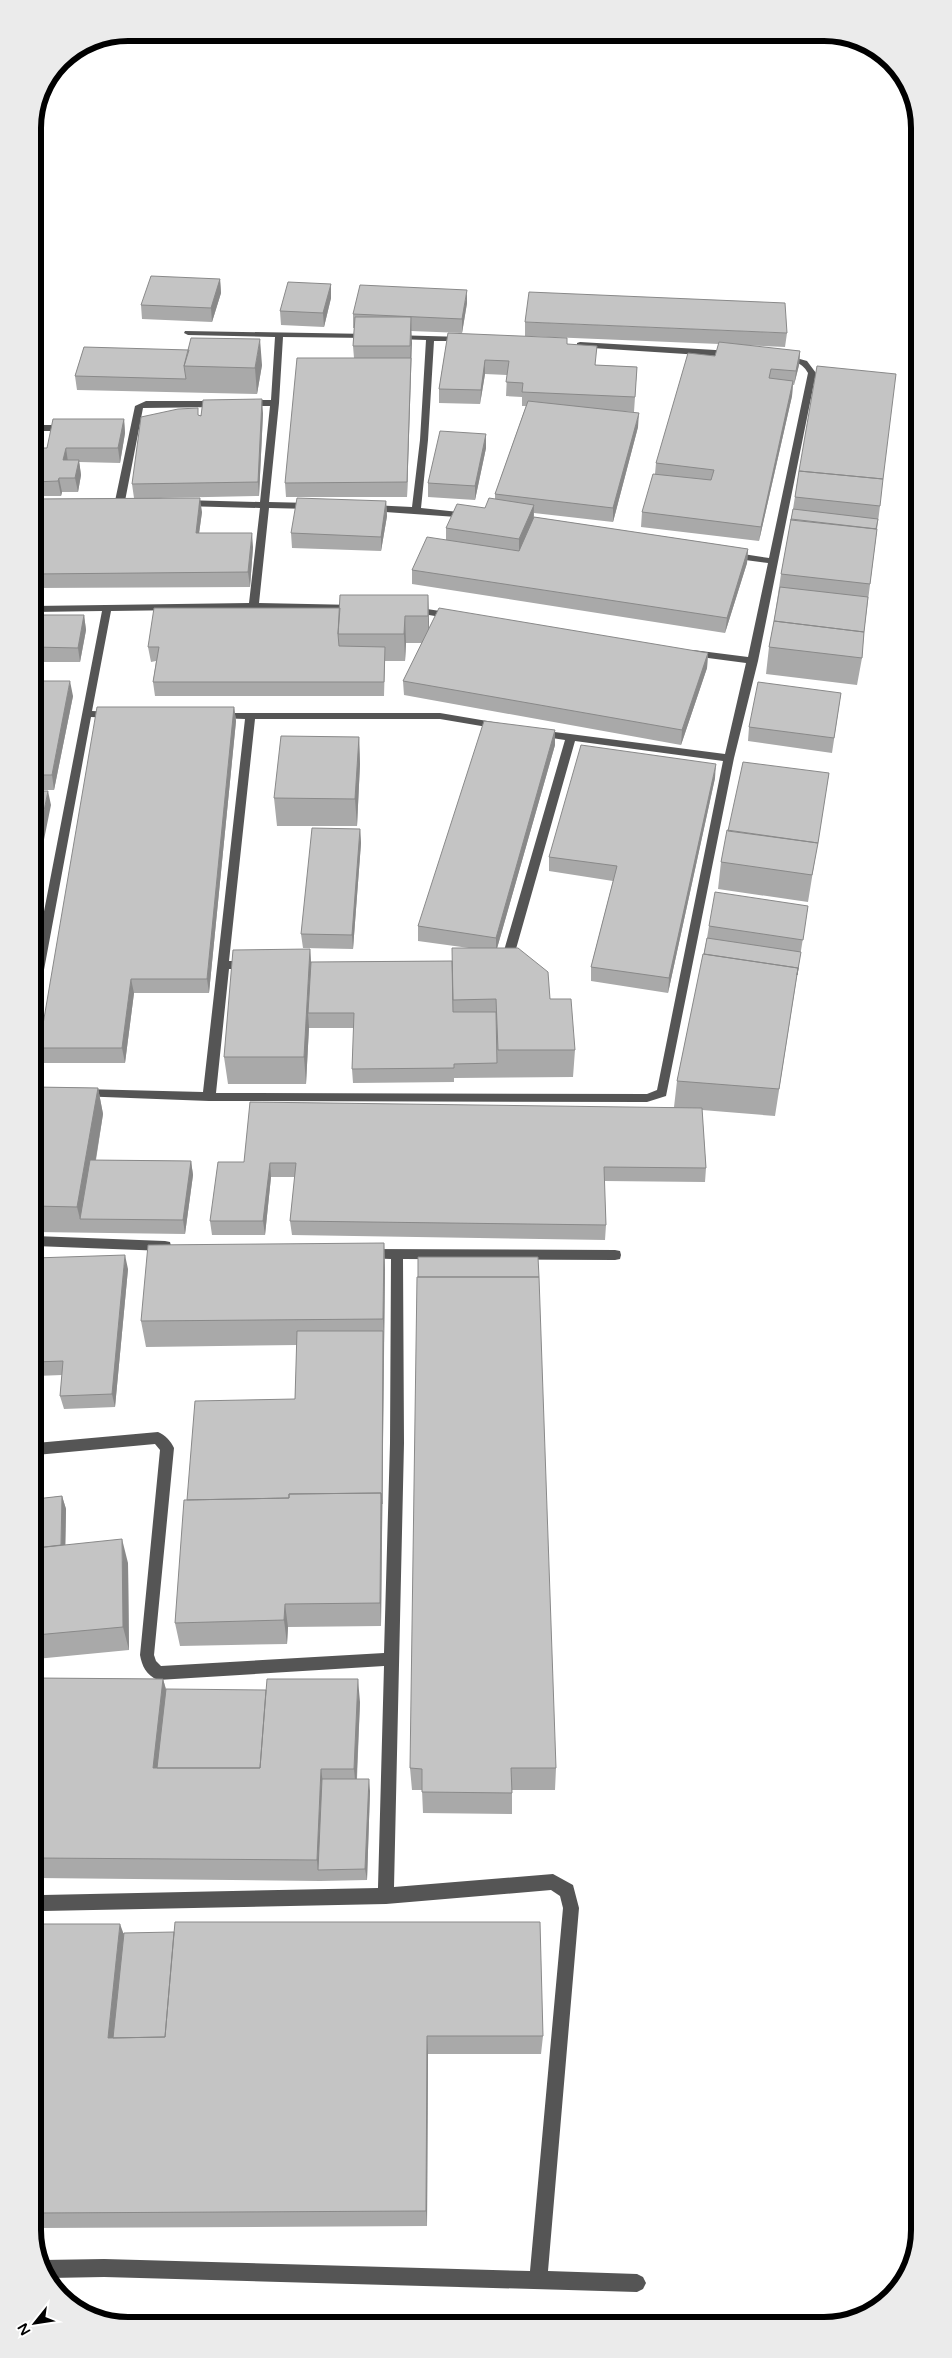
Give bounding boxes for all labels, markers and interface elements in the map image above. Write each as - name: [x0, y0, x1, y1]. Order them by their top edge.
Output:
- north arrow: [10, 2298, 60, 2348]
- text: N: [14, 2320, 34, 2338]

